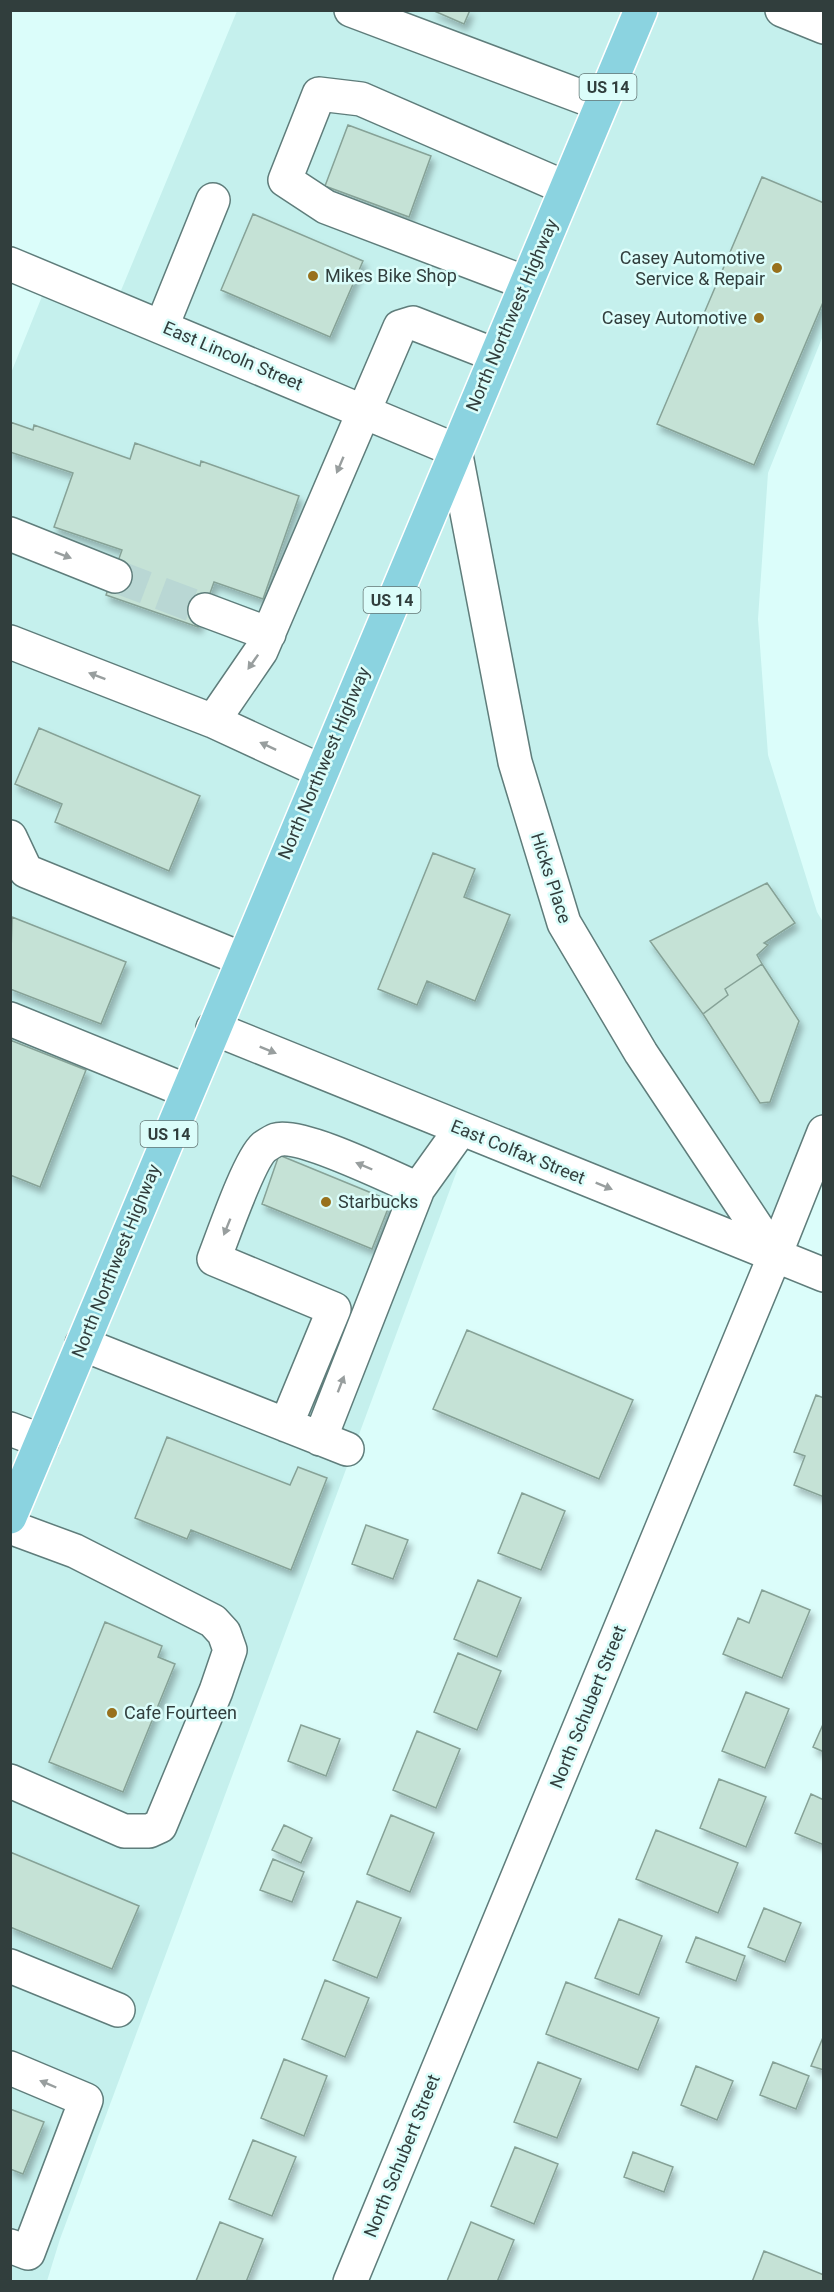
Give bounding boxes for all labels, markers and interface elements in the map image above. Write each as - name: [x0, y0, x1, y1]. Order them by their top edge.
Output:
- road number: US 14: [580, 74, 636, 100]
- street label: North Northwest Highway: [461, 215, 562, 414]
- place label: Casey Automotive Service & Repair: [620, 247, 765, 289]
- marker: Casey Automotive Service & Repair: [770, 261, 784, 275]
- place label: Mikes Bike Shop: [325, 265, 457, 286]
- marker: Mikes Bike Shop: [306, 269, 320, 283]
- place label: Casey Automotive: [602, 307, 747, 328]
- marker: Casey Automotive: [752, 311, 766, 325]
- street label: East Lincoln Street: [160, 317, 306, 394]
- one-way arrow: [335, 456, 345, 474]
- one-way arrow: [54, 551, 72, 560]
- road number: US 14: [364, 587, 420, 613]
- one-way arrow: [247, 654, 259, 670]
- street label: North Northwest Highway: [273, 663, 374, 862]
- one-way arrow: [88, 670, 106, 680]
- one-way arrow: [259, 742, 276, 751]
- street label: Hicks Place: [527, 830, 576, 926]
- one-way arrow: [259, 1045, 277, 1055]
- street label: East Colfax Street: [448, 1115, 588, 1188]
- road number: US 14: [140, 1121, 198, 1147]
- street label: North Northwest Highway: [67, 1160, 164, 1361]
- one-way arrow: [354, 1161, 372, 1171]
- one-way arrow: [595, 1182, 613, 1191]
- place label: Starbucks: [338, 1191, 418, 1212]
- marker: Starbucks: [319, 1195, 333, 1209]
- one-way arrow: [222, 1218, 232, 1236]
- one-way arrow: [337, 1375, 347, 1393]
- street label: North Schubert Street: [545, 1622, 630, 1791]
- place label: Cafe Fourteen: [124, 1702, 237, 1723]
- marker: Cafe Fourteen: [105, 1706, 119, 1720]
- street label: North Schubert Street: [359, 2071, 444, 2240]
- one-way arrow: [39, 2079, 57, 2089]

